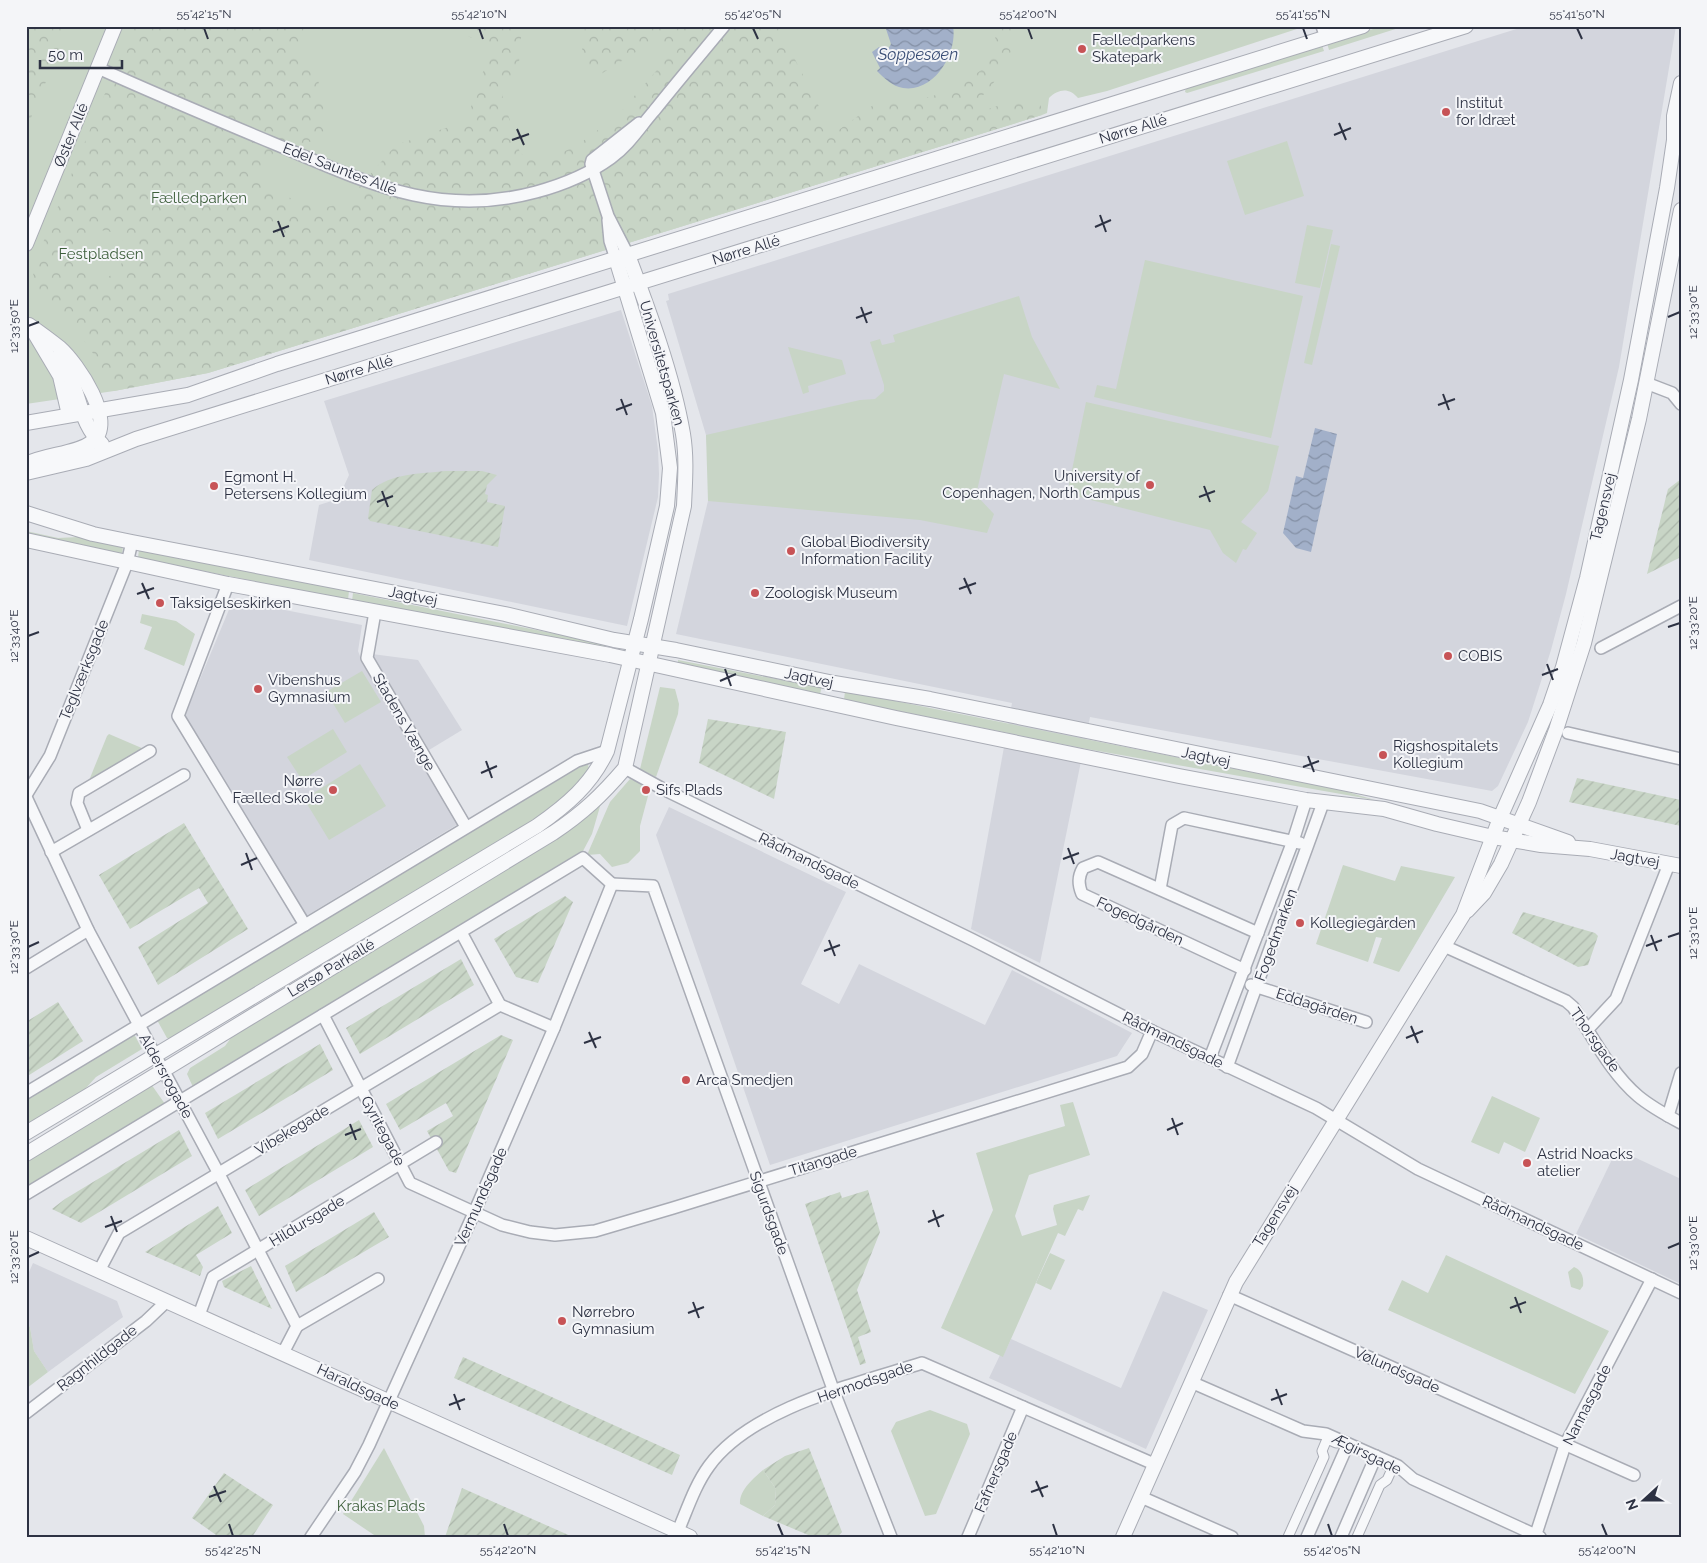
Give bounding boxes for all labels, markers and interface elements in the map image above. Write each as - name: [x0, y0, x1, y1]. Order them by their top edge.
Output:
- text: 55°42'15"N: [177, 7, 231, 21]
- text: 55°42'10"N: [451, 7, 507, 21]
- text: 55°42'05"N: [725, 7, 782, 21]
- text: 55°42'00"N: [999, 7, 1057, 21]
- text: 55°41'55"N: [1276, 7, 1330, 21]
- text: 55°41'50"N: [1549, 7, 1605, 21]
- place label: Fælledparkens Skatepark: [1092, 31, 1195, 66]
- scale bar: [40, 38, 122, 70]
- marker: Fælledparkens Skatepark: [1076, 43, 1088, 55]
- water label: Soppesøen: [877, 45, 958, 64]
- text: 50 m: [48, 46, 83, 64]
- place label: Institut for Idræt: [1456, 94, 1515, 129]
- street label: Øster Allé: [50, 100, 92, 170]
- marker: Institut for Idræt: [1440, 106, 1452, 118]
- street label: Nørre Allé: [1097, 110, 1169, 148]
- street label: Edel Sauntes Allé: [280, 139, 400, 199]
- park label: Fælledparken: [151, 189, 247, 207]
- street label: Nørre Allé: [710, 231, 782, 269]
- park label: Festpladsen: [58, 245, 144, 263]
- text: 12°33'30"E: [1686, 285, 1700, 339]
- street label: Universitetsparken: [636, 298, 688, 428]
- text: 12°33'50"E: [7, 299, 21, 353]
- street label: Nørre Allé: [323, 351, 395, 389]
- place label: University of Copenhagen, North Campus: [942, 467, 1141, 502]
- place label: Egmont H. Petersens Kollegium: [224, 468, 367, 503]
- street label: Tagensvej: [1586, 471, 1620, 543]
- marker: University of Copenhagen, North Campus: [1144, 479, 1156, 491]
- marker: Egmont H. Petersens Kollegium: [208, 480, 220, 492]
- place label: Global Biodiversity Information Facility: [801, 533, 932, 568]
- marker: Global Biodiversity Information Facility: [785, 545, 797, 557]
- street label: Jagtvej: [387, 582, 439, 610]
- place label: Zoologisk Museum: [765, 584, 897, 602]
- marker: Zoologisk Museum: [749, 587, 761, 599]
- place label: Taksigelseskirken: [170, 594, 291, 612]
- text: 12°33'20"E: [1686, 596, 1700, 650]
- marker: Taksigelseskirken: [154, 597, 166, 609]
- text: 12°33'40"E: [7, 609, 21, 663]
- street label: Teglværksgade: [56, 617, 112, 723]
- place label: COBIS: [1458, 647, 1502, 665]
- marker: COBIS: [1442, 650, 1454, 662]
- street label: Jagtvej: [783, 664, 835, 692]
- street label: Stadens Vænge: [369, 670, 439, 774]
- place label: Vibenshus Gymnasium: [268, 671, 351, 706]
- marker: Vibenshus Gymnasium: [252, 683, 264, 695]
- place label: Rigshospitalets Kollegium: [1393, 737, 1498, 772]
- street label: Jagtvej: [1180, 743, 1232, 771]
- marker: Rigshospitalets Kollegium: [1377, 749, 1389, 761]
- place label: Nørre Fælled Skole: [233, 772, 323, 807]
- place label: Sifs Plads: [656, 781, 723, 799]
- marker: Nørre Fælled Skole: [327, 784, 339, 796]
- marker: Sifs Plads: [640, 784, 652, 796]
- street label: Rådmandsgade: [756, 829, 863, 893]
- street label: Jagtvej: [1609, 845, 1661, 871]
- street label: Fogedmarken: [1251, 886, 1301, 984]
- street label: Fogedgården: [1094, 893, 1186, 949]
- text: 12°33'10"E: [1686, 907, 1700, 959]
- place label: Kollegiegården: [1310, 914, 1416, 932]
- marker: Kollegiegården: [1294, 917, 1306, 929]
- text: 12°33'30"E: [7, 920, 21, 974]
- street label: Lersø Parkallé: [284, 935, 378, 1001]
- street label: Eddagården: [1274, 984, 1360, 1028]
- street label: Thorsgade: [1566, 1004, 1624, 1076]
- street label: Rådmandsgade: [1120, 1008, 1227, 1072]
- street label: Aldersrogade: [135, 1030, 197, 1122]
- place label: Arca Smedjen: [696, 1071, 793, 1089]
- marker: Arca Smedjen: [680, 1074, 692, 1086]
- street label: Gyritegade: [357, 1093, 409, 1169]
- street label: Vibekegade: [252, 1101, 333, 1159]
- street label: Titangade: [787, 1142, 859, 1180]
- street label: Vermundsgade: [451, 1144, 511, 1249]
- place label: Astrid Noacks atelier: [1537, 1145, 1633, 1180]
- marker: Astrid Noacks atelier: [1521, 1157, 1533, 1169]
- street label: Sigurdsgade: [746, 1169, 793, 1257]
- street label: Tagensvej: [1249, 1182, 1301, 1250]
- street label: Hildursgade: [266, 1191, 348, 1251]
- street label: Rådmandsgade: [1479, 1192, 1587, 1254]
- text: 12°33'00"E: [1686, 1216, 1700, 1270]
- text: 12°33'20"E: [7, 1230, 21, 1284]
- place label: Nørrebro Gymnasium: [572, 1303, 655, 1338]
- marker: Nørrebro Gymnasium: [556, 1315, 568, 1327]
- street label: Ragnhildgade: [53, 1321, 141, 1395]
- street label: Vølundsgade: [1351, 1343, 1443, 1397]
- street label: Hermodsgade: [815, 1357, 915, 1407]
- street label: Haraldsgade: [314, 1360, 402, 1414]
- street label: Nannasgade: [1559, 1361, 1615, 1448]
- street label: Fafnersgade: [971, 1428, 1021, 1515]
- street label: Ægirsgade: [1329, 1429, 1405, 1479]
- north arrow: [1620, 1476, 1670, 1526]
- park label: Krakas Plads: [337, 1497, 425, 1515]
- text: N: [1622, 1497, 1641, 1513]
- text: 55°42'25"N: [205, 1543, 261, 1557]
- text: 55°42'20"N: [480, 1543, 536, 1557]
- text: 55°42'15"N: [756, 1543, 810, 1557]
- text: 55°42'10"N: [1029, 1543, 1085, 1557]
- text: 55°42'05"N: [1304, 1543, 1361, 1557]
- text: 55°42'00"N: [1578, 1543, 1636, 1557]

